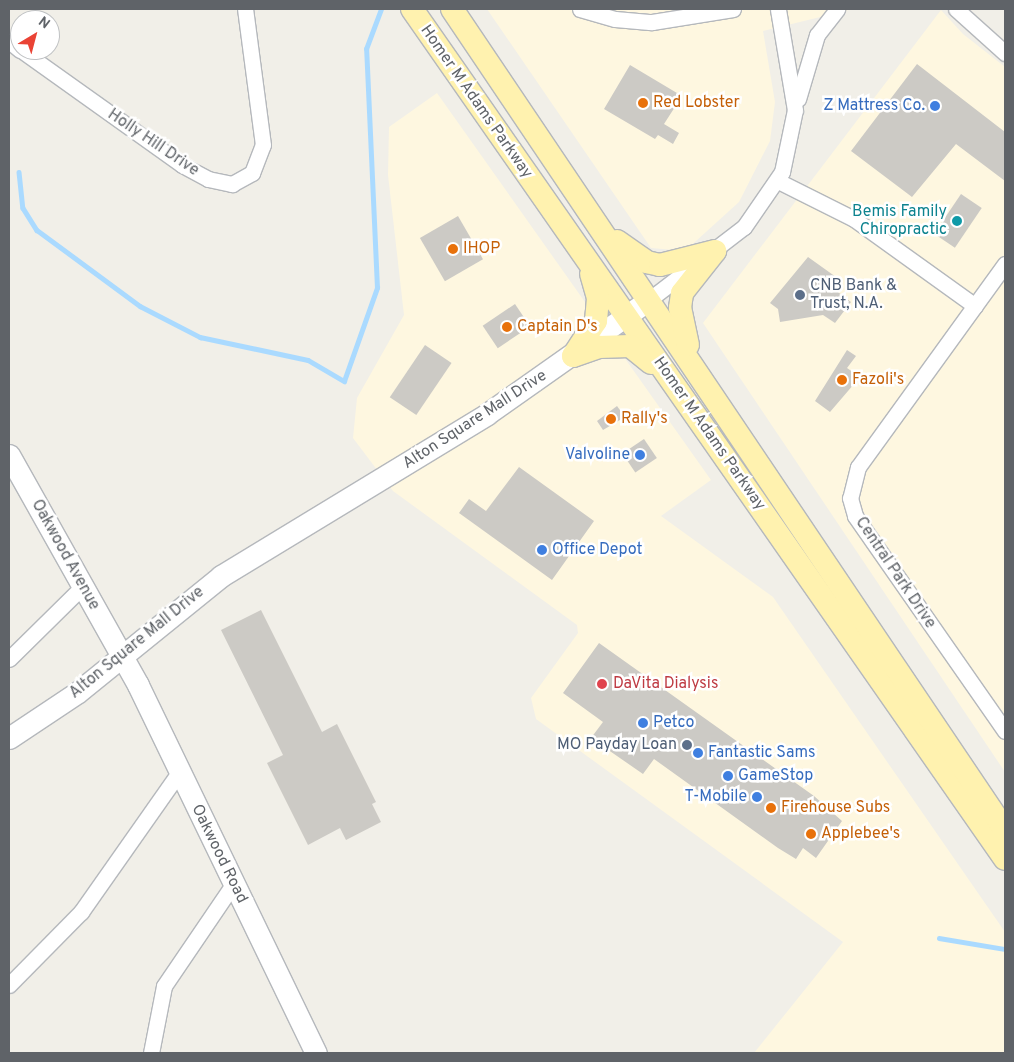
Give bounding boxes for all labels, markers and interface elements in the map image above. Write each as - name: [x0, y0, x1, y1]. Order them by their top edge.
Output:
- north arrow: [10, 10, 60, 60]
- text: N: [35, 14, 53, 33]
- street label: Homer M Adams Parkway: [416, 21, 536, 183]
- place label: Red Lobster: [653, 93, 740, 113]
- place label: Z Mattress Co.: [823, 96, 925, 116]
- marker: Red Lobster: [637, 97, 649, 109]
- marker: Z Mattress Co.: [929, 100, 941, 112]
- street label: Holly Hill Drive: [104, 105, 202, 181]
- place label: Bemis Family Chiropractic: [852, 202, 947, 240]
- marker: Bemis Family Chiropractic: [951, 215, 963, 227]
- place label: IHOP: [463, 239, 500, 259]
- marker: IHOP: [447, 243, 459, 255]
- place label: CNB Bank & Trust, N.A.: [810, 276, 897, 314]
- marker: CNB Bank & Trust, N.A.: [794, 289, 806, 301]
- place label: Captain D's: [517, 317, 598, 337]
- marker: Captain D's: [501, 321, 513, 333]
- street label: Homer M Adams Parkway: [649, 353, 769, 515]
- street label: Alton Square Mall Drive: [399, 366, 551, 474]
- place label: Fazoli's: [852, 370, 904, 390]
- marker: Fazoli's: [836, 374, 848, 386]
- place label: Rally's: [621, 409, 668, 429]
- marker: Rally's: [605, 413, 617, 425]
- place label: Valvoline: [565, 445, 630, 465]
- marker: Valvoline: [634, 449, 646, 461]
- street label: Oakwood Avenue: [27, 496, 103, 614]
- street label: Central Park Drive: [851, 514, 939, 632]
- place label: Office Depot: [552, 540, 643, 560]
- marker: Office Depot: [536, 544, 548, 556]
- street label: Alton Square Mall Drive: [66, 583, 208, 703]
- place label: DaVita Dialysis: [613, 674, 718, 694]
- marker: DaVita Dialysis: [595, 677, 609, 691]
- place label: Petco: [653, 713, 695, 733]
- marker: Petco: [637, 717, 649, 729]
- place label: MO Payday Loan: [557, 735, 677, 755]
- marker: MO Payday Loan: [681, 739, 693, 751]
- place label: Fantastic Sams: [708, 743, 816, 763]
- marker: Fantastic Sams: [692, 747, 704, 759]
- place label: GameStop: [738, 766, 813, 786]
- marker: GameStop: [722, 770, 734, 782]
- place label: T-Mobile: [685, 787, 747, 807]
- marker: T-Mobile: [751, 791, 763, 803]
- place label: Firehouse Subs: [781, 798, 890, 818]
- street label: Oakwood Road: [187, 801, 251, 907]
- marker: Firehouse Subs: [765, 802, 777, 814]
- place label: Applebee's: [821, 824, 900, 844]
- marker: Applebee's: [805, 828, 817, 840]

